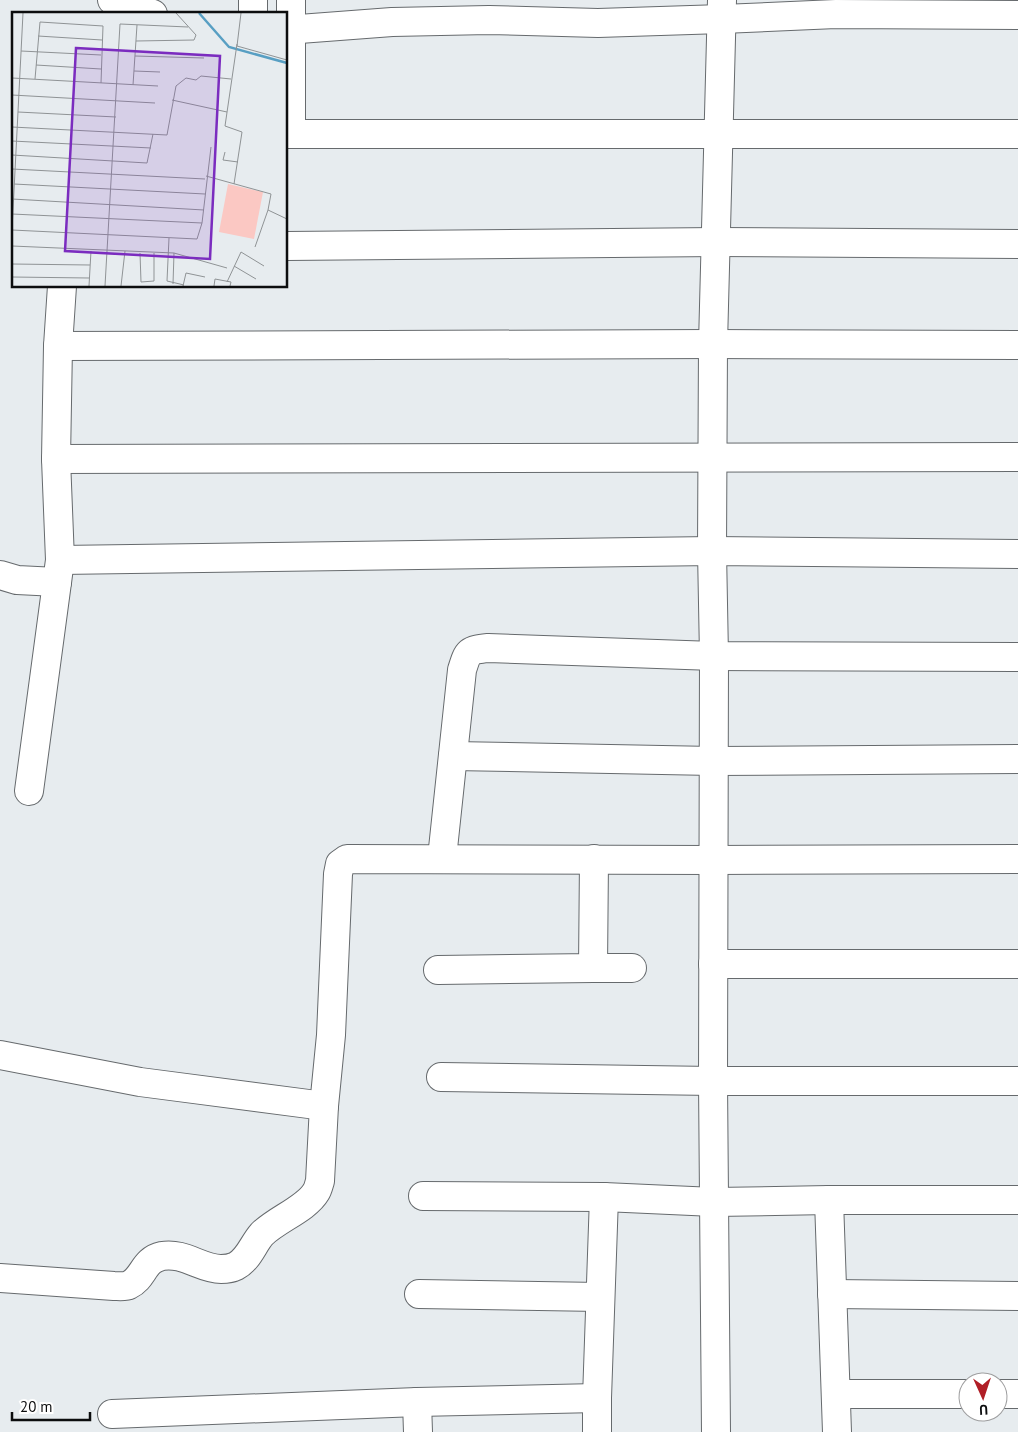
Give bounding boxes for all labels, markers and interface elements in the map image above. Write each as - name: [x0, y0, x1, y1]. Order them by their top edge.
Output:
- inset map: [12, 12, 288, 288]
- north arrow: [958, 1372, 1008, 1422]
- scale bar: [12, 1390, 90, 1422]
- text: 20 m: [20, 1397, 53, 1416]
- text: U: [979, 1401, 989, 1419]

